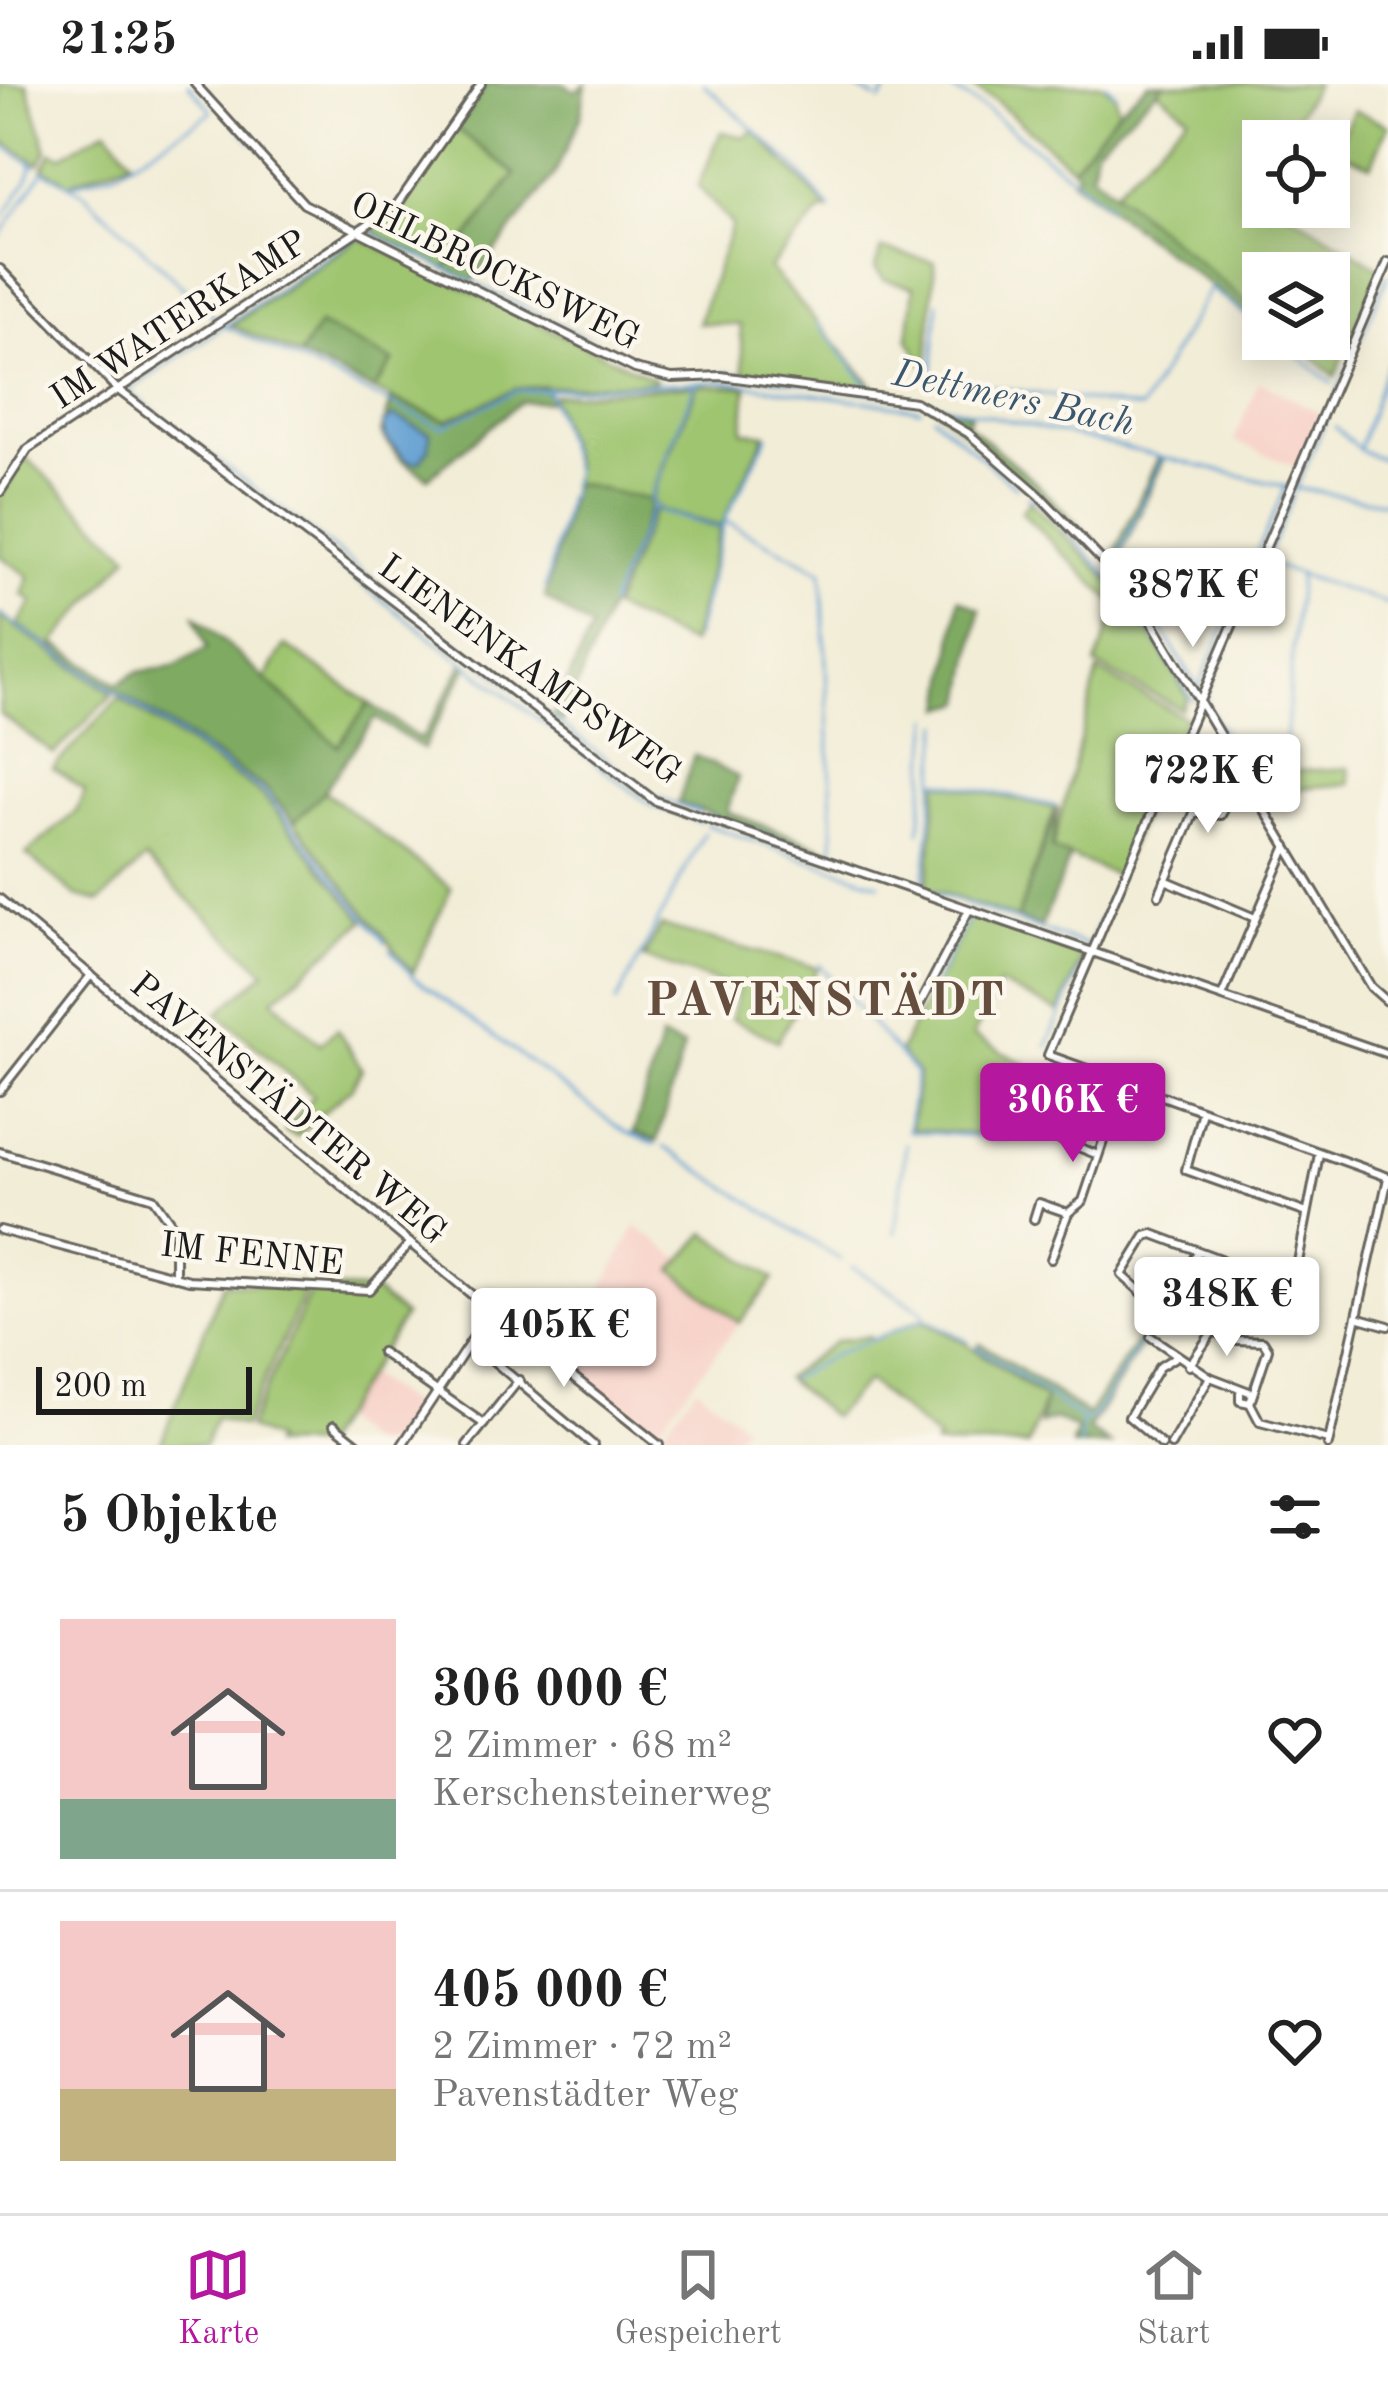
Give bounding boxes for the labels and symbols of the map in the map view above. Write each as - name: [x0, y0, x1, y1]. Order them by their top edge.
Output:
- street label: OHLBROCKSWEG: [344, 187, 644, 358]
- street label: IM WATERKAMP: [46, 225, 315, 418]
- water label: Dettmers Bach: [888, 355, 1138, 444]
- pin: 387K €: [1095, 548, 1291, 650]
- street label: LIENENKAMPSWEG: [371, 550, 687, 793]
- pin: 722K €: [1110, 734, 1306, 836]
- street label: PAVENSTÄDTER WEG: [123, 963, 456, 1252]
- district label: PAVENSTÄDT: [645, 972, 1007, 1026]
- pin: 306K €: [975, 1063, 1171, 1165]
- street label: IM FENNE: [158, 1228, 345, 1283]
- pin: 348K €: [1129, 1257, 1325, 1359]
- pin: 405K €: [466, 1288, 662, 1390]
- scale bar: [36, 1361, 252, 1414]

